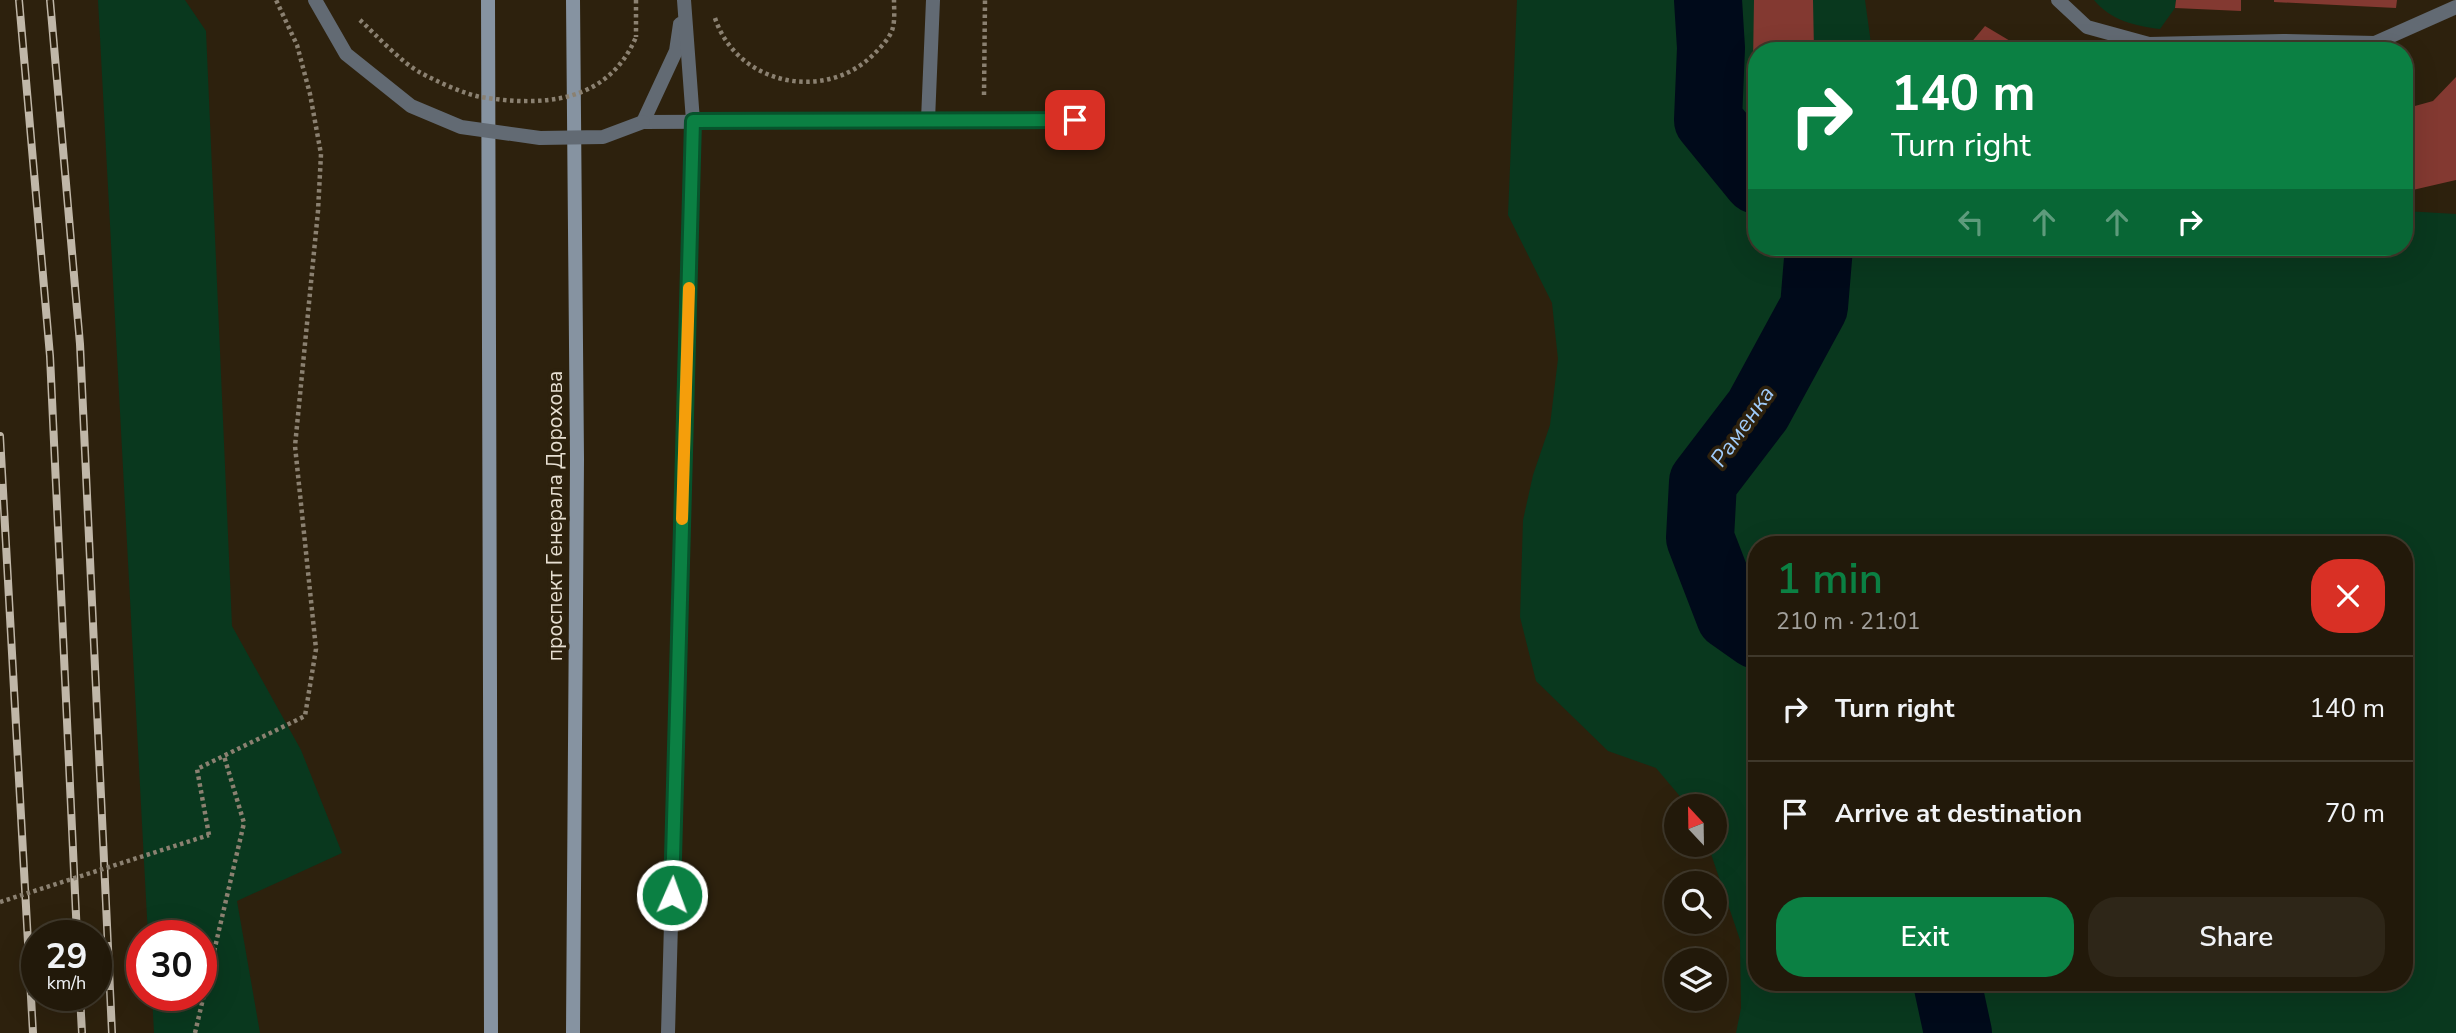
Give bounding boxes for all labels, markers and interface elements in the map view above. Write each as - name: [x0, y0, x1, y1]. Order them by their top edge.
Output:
- text: 140 m: [1891, 60, 2035, 127]
- icon: right: [1776, 70, 1867, 161]
- pin: [1045, 90, 1105, 150]
- icon: arrive: [1056, 101, 1094, 139]
- text: Turn right: [1891, 124, 2031, 167]
- icon: left: [1952, 203, 1990, 241]
- icon: ahead: [2025, 203, 2063, 241]
- icon: ahead: [2098, 203, 2136, 241]
- icon: right: [2171, 203, 2209, 241]
- street label: проспект Генерала Дорохова: [541, 371, 569, 661]
- water label: Раменка: [1703, 380, 1782, 473]
- text: 1 min: [1776, 551, 1883, 608]
- button: close: [2311, 559, 2385, 633]
- text: 210 m · 21:01: [1776, 606, 1921, 637]
- icon: right: [1776, 690, 1814, 728]
- text: Turn right: [1835, 691, 1954, 726]
- text: 140 m: [2309, 691, 2385, 726]
- north arrow: [1664, 794, 1727, 858]
- map controls: [1664, 794, 1727, 1011]
- icon: arrive: [1776, 795, 1814, 833]
- text: Arrive at destination: [1835, 796, 2082, 831]
- text: 70 m: [2325, 796, 2385, 831]
- position arrow: [635, 858, 709, 932]
- button: search: [1664, 871, 1727, 934]
- button: Exit: [1776, 897, 2074, 977]
- button: Share: [2088, 897, 2385, 977]
- speed limit sign: 30: [126, 920, 217, 1011]
- text: 29: [45, 933, 88, 980]
- button: layers: [1664, 948, 1727, 1011]
- text: km/h: [47, 971, 86, 995]

